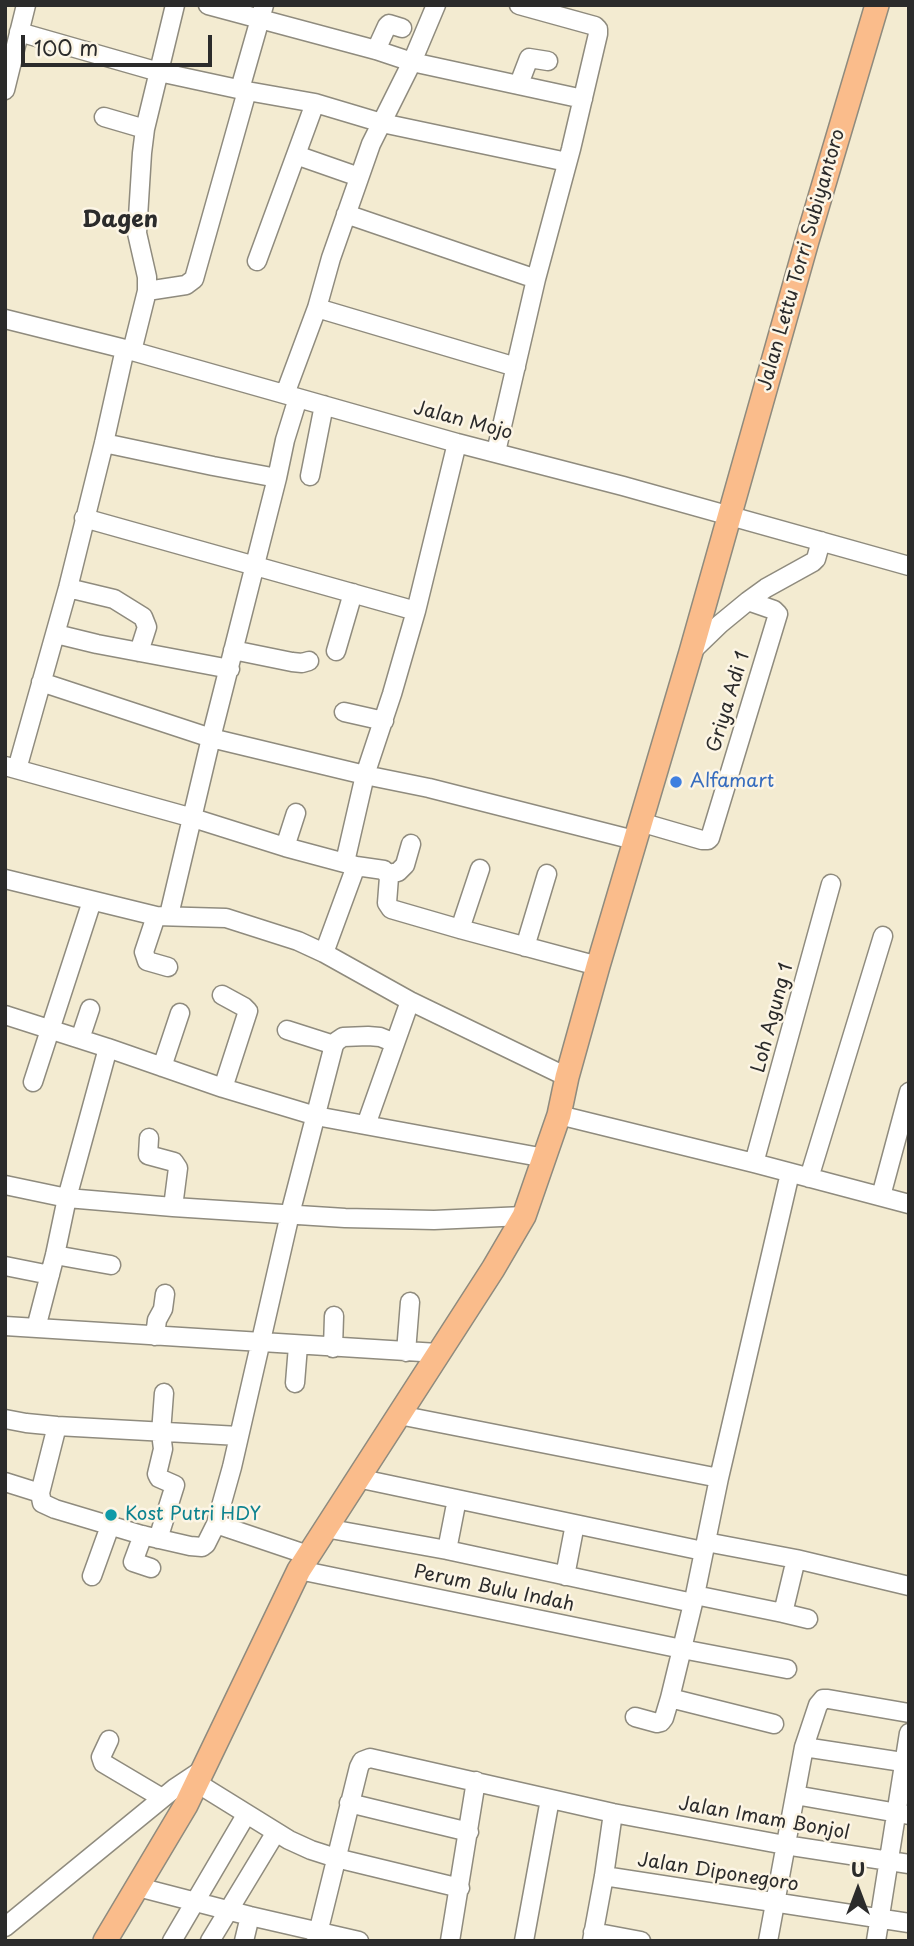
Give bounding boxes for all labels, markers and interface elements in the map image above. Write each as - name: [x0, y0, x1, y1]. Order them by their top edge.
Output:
- scale bar: [24, 21, 215, 65]
- text: 100 m: [34, 31, 98, 63]
- street label: Jalan Lettu Torri Subiyantoro: [754, 127, 850, 393]
- district label: Dagen: [82, 207, 158, 235]
- street label: Jalan Mojo: [411, 397, 515, 445]
- street label: Griya Adi 1: [703, 649, 755, 755]
- place label: Alfamart: [690, 771, 774, 793]
- marker: Alfamart: [668, 774, 684, 790]
- street label: Loh Agung 1: [747, 961, 799, 1075]
- place label: Kost Putri HDY: [125, 1504, 261, 1526]
- marker: Kost Putri HDY: [103, 1507, 119, 1523]
- street label: Perum Bulu Indah: [412, 1561, 576, 1617]
- street label: Jalan Imam Bonjol: [677, 1793, 851, 1845]
- street label: Jalan Diponegoro: [636, 1849, 800, 1897]
- north arrow: [823, 1855, 893, 1925]
- text: U: [851, 1855, 865, 1883]

